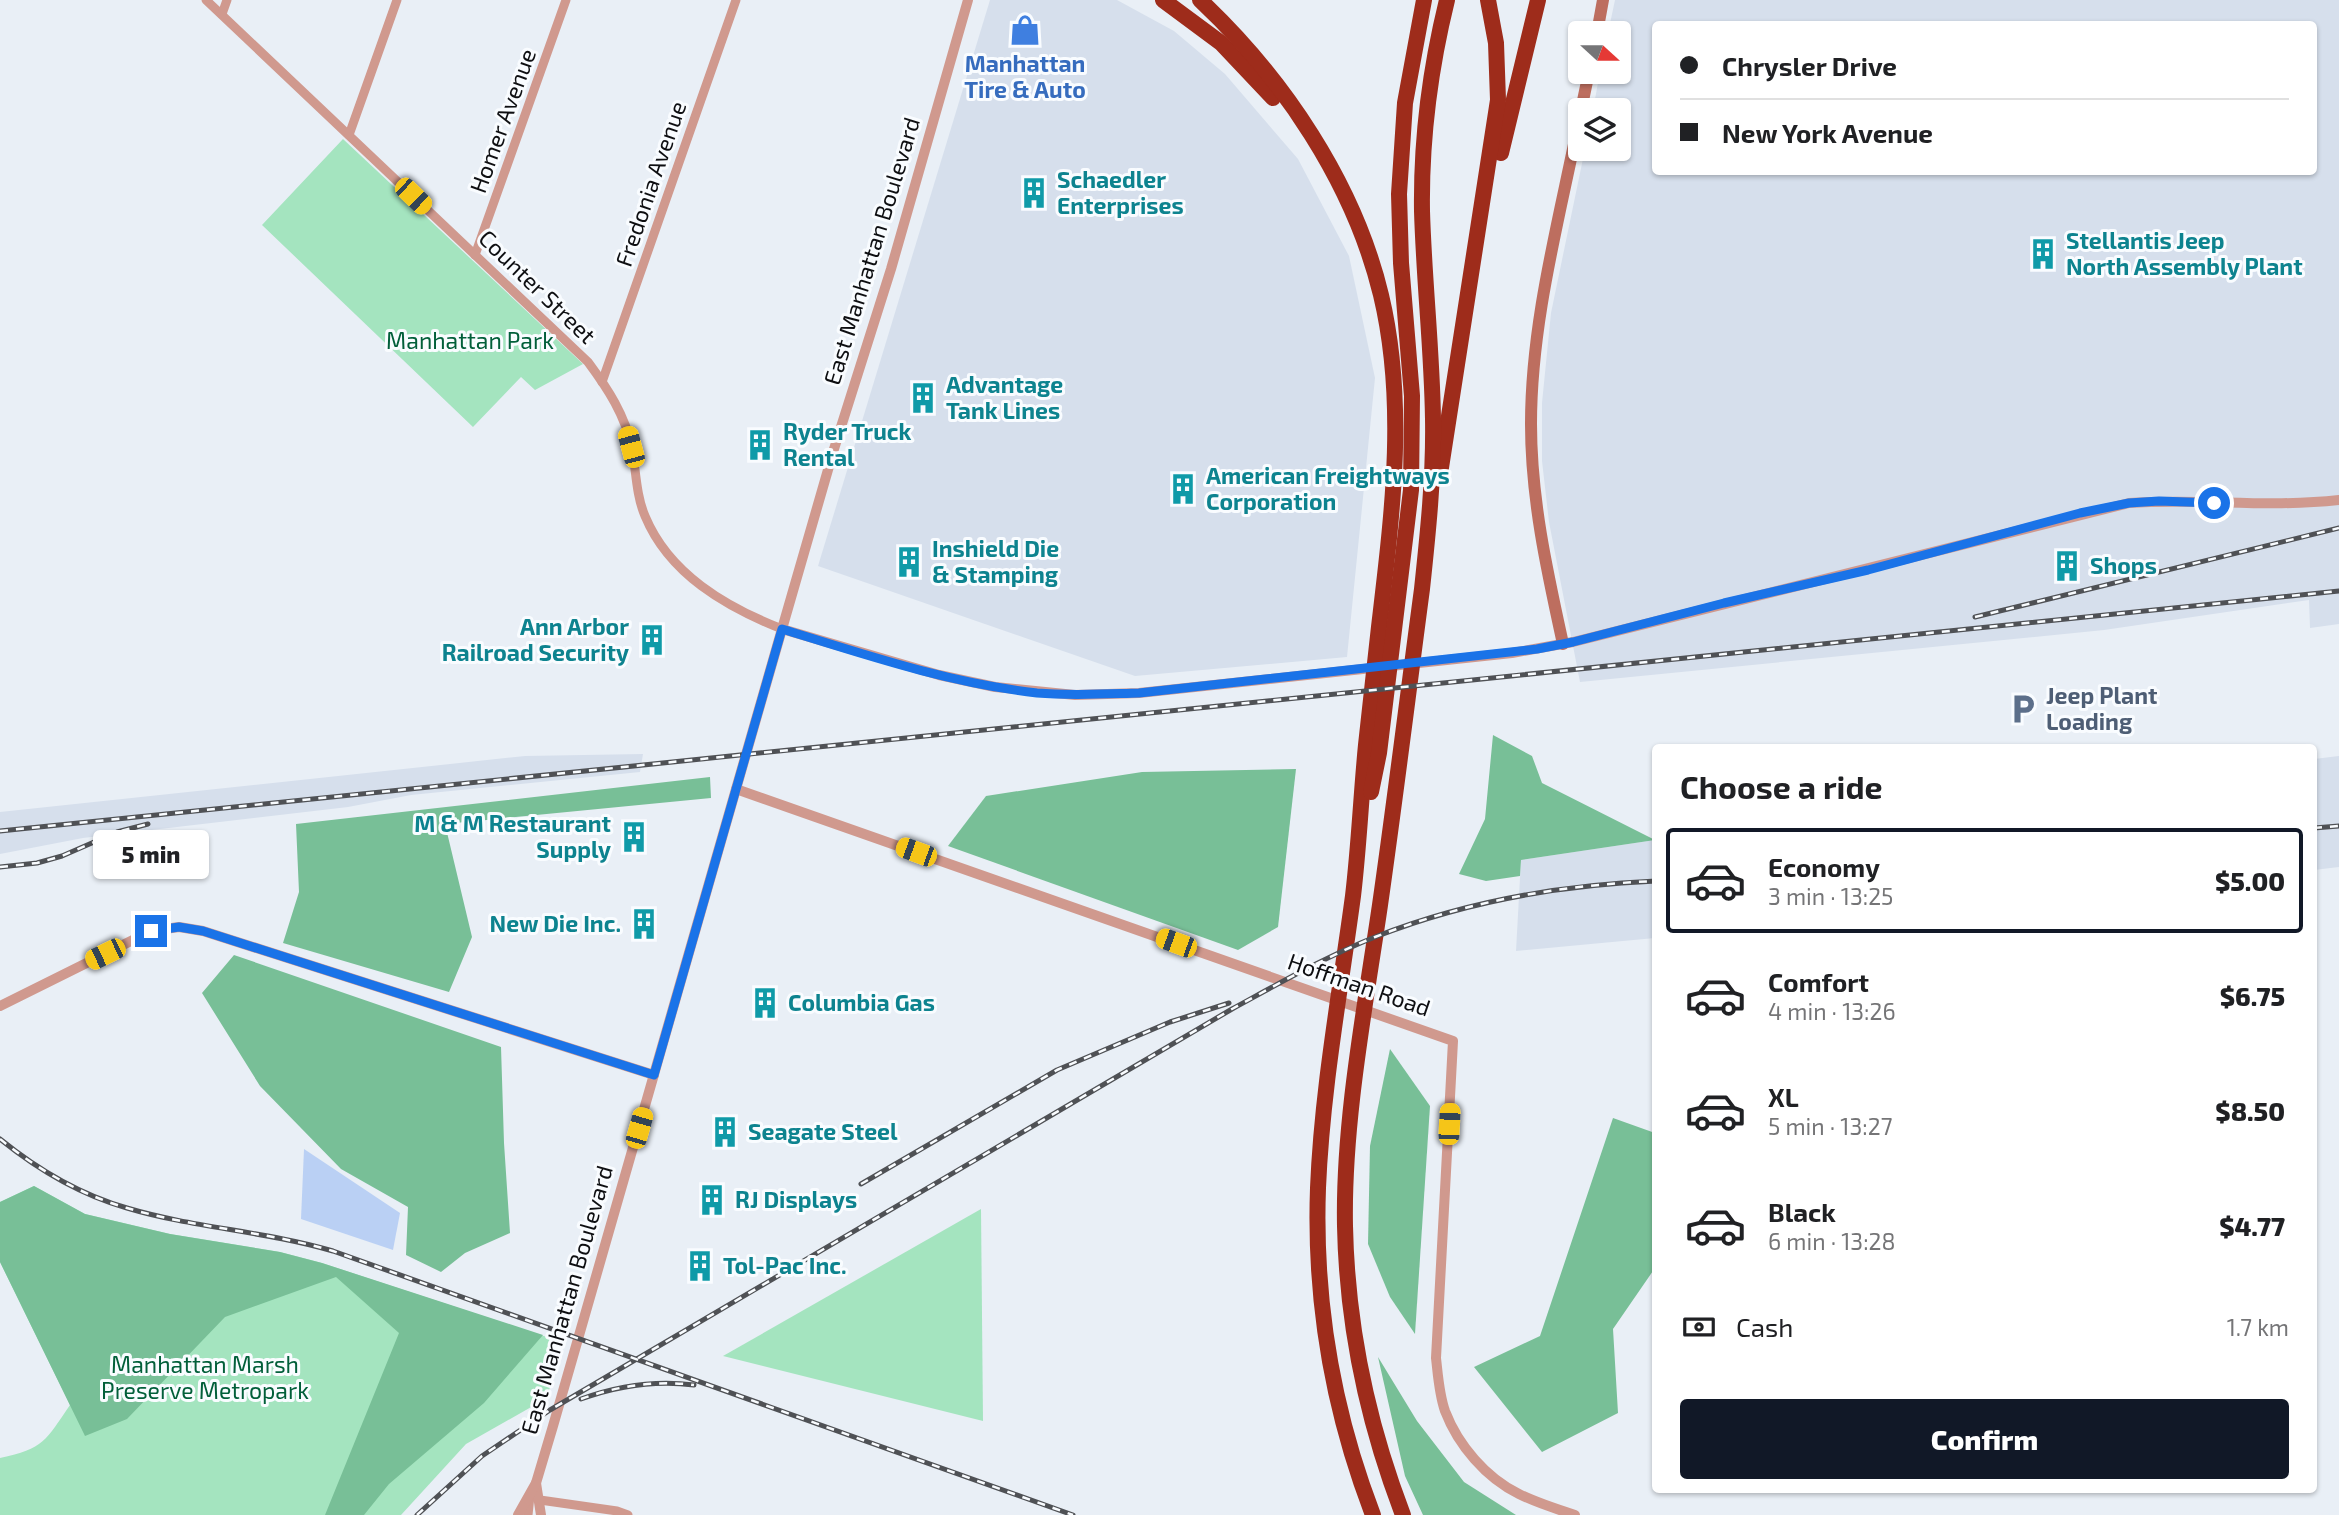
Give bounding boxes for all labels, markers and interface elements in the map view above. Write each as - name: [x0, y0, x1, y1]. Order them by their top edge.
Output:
- shop icon: Manhattan Tire & Auto: [1008, 13, 1042, 47]
- north arrow: [1568, 21, 1631, 84]
- map controls: [1568, 21, 1631, 161]
- street label: Homer Avenue: [463, 45, 541, 197]
- place label: Manhattan Tire & Auto: [964, 49, 1086, 103]
- text: Chrysler Drive: [1722, 50, 1897, 81]
- street label: Fredonia Avenue: [609, 97, 691, 270]
- button: layers: [1568, 98, 1631, 161]
- street label: East Manhattan Boulevard: [817, 114, 925, 388]
- text: New York Avenue: [1722, 117, 1933, 148]
- place label: Schaedler Enterprises: [1057, 165, 1184, 219]
- car: [391, 174, 436, 218]
- building icon: Schaedler Enterprises: [1017, 176, 1051, 210]
- street label: Counter Street: [473, 224, 602, 349]
- place label: Stellantis Jeep North Assembly Plant: [2066, 226, 2303, 280]
- building icon: Stellantis Jeep North Assembly Plant: [2026, 237, 2060, 271]
- park label: Manhattan Park: [386, 326, 554, 354]
- place label: Advantage Tank Lines: [946, 370, 1063, 424]
- building icon: Advantage Tank Lines: [906, 381, 940, 415]
- place label: Ryder Truck Rental: [783, 417, 912, 471]
- car: [616, 424, 647, 470]
- building icon: Ryder Truck Rental: [743, 428, 777, 462]
- place label: American Freightways Corporation: [1206, 461, 1450, 515]
- building icon: American Freightways Corporation: [1166, 472, 1200, 506]
- route start: [2198, 487, 2230, 519]
- place label: Inshield Die & Stamping: [932, 534, 1059, 588]
- building icon: Inshield Die & Stamping: [892, 545, 926, 579]
- building icon: Shops: [2050, 549, 2084, 583]
- place label: Shops: [2090, 551, 2157, 579]
- place label: Ann Arbor Railroad Security: [442, 612, 629, 666]
- building icon: Ann Arbor Railroad Security: [635, 623, 669, 657]
- place label: Jeep Plant Loading: [2046, 681, 2157, 735]
- parking icon: Jeep Plant Loading: [2006, 692, 2040, 726]
- text: Choose a ride: [1680, 767, 1883, 805]
- place label: M & M Restaurant Supply: [414, 809, 611, 863]
- building icon: M & M Restaurant Supply: [617, 820, 651, 854]
- callout: 5 min: [93, 830, 209, 878]
- car: [893, 835, 940, 869]
- text: 5 min: [122, 840, 180, 868]
- icon: car: [1684, 849, 1747, 912]
- text: Economy: [1768, 851, 1880, 882]
- text: $5.00: [2215, 865, 2285, 896]
- text: 3 min · 13:25: [1768, 882, 1893, 910]
- building icon: New Die Inc.: [627, 907, 661, 941]
- place label: New Die Inc.: [490, 909, 621, 937]
- route end: [135, 915, 167, 947]
- car: [1153, 926, 1200, 960]
- car: [82, 935, 129, 973]
- street label: Hoffman Road: [1284, 947, 1434, 1022]
- icon: car: [1684, 964, 1747, 1027]
- text: Comfort: [1768, 966, 1869, 997]
- text: $6.75: [2220, 980, 2285, 1011]
- building icon: Columbia Gas: [748, 986, 782, 1020]
- place label: Columbia Gas: [788, 988, 935, 1016]
- text: 4 min · 13:26: [1768, 997, 1896, 1025]
- icon: car: [1684, 1079, 1747, 1142]
- text: XL: [1768, 1081, 1799, 1112]
- text: $8.50: [2215, 1095, 2285, 1126]
- car: [1438, 1102, 1461, 1146]
- car: [624, 1105, 655, 1151]
- text: 5 min · 13:27: [1768, 1112, 1892, 1140]
- building icon: Seagate Steel: [708, 1115, 742, 1149]
- place label: Seagate Steel: [748, 1117, 898, 1145]
- street label: East Manhattan Boulevard: [514, 1162, 618, 1437]
- building icon: RJ Displays: [695, 1183, 729, 1217]
- place label: RJ Displays: [735, 1185, 857, 1213]
- icon: car: [1684, 1194, 1747, 1257]
- text: Black: [1768, 1196, 1836, 1227]
- text: $4.77: [2219, 1210, 2285, 1241]
- text: 6 min · 13:28: [1768, 1227, 1895, 1255]
- building icon: Tol-Pac Inc.: [683, 1249, 717, 1283]
- place label: Tol-Pac Inc.: [723, 1251, 847, 1279]
- icon: cash: [1680, 1308, 1718, 1346]
- text: Cash: [1736, 1311, 1793, 1342]
- text: 1.7 km: [2227, 1313, 2289, 1341]
- park label: Manhattan Marsh Preserve Metropark: [101, 1350, 309, 1404]
- button: Confirm: [1680, 1399, 2289, 1479]

